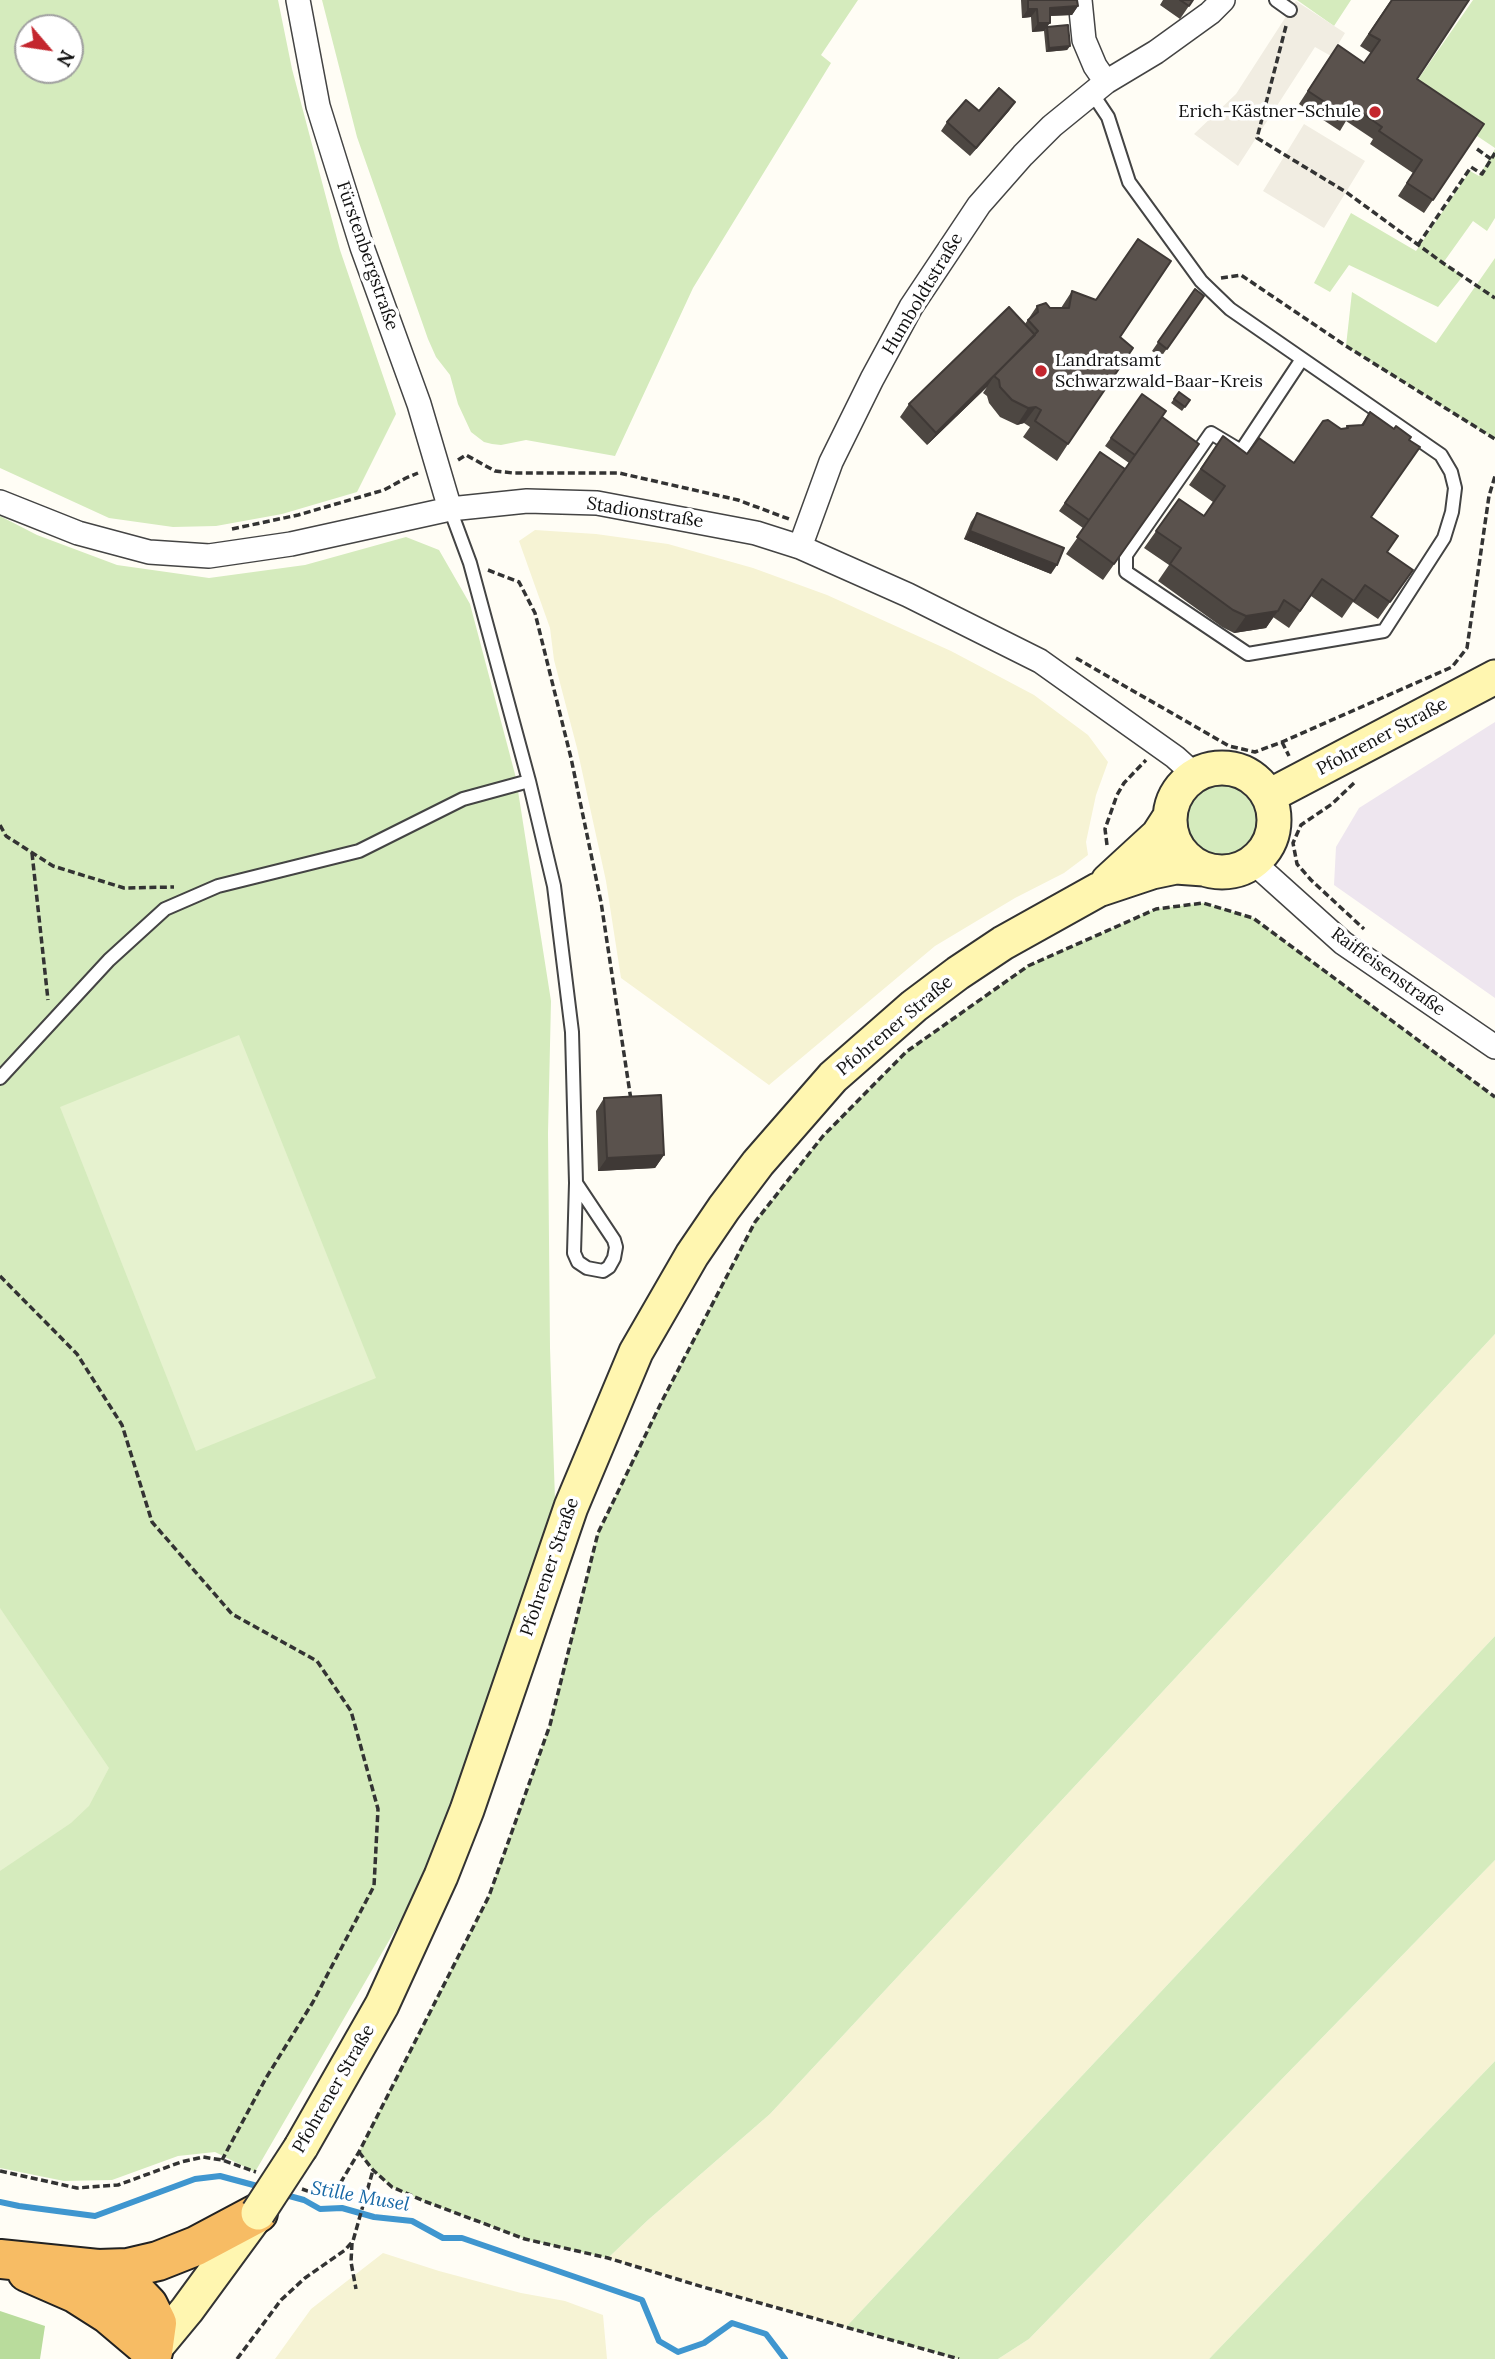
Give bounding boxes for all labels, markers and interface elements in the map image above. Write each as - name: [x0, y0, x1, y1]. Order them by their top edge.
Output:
- north arrow: [14, 14, 84, 84]
- text: N: [52, 46, 80, 70]
- place label: Erich-Kästner-Schule: [1178, 101, 1361, 123]
- marker: Erich-Kästner-Schule: [1367, 104, 1383, 120]
- street label: Fürstenbergstraße: [331, 179, 403, 333]
- street label: Humboldtstraße: [878, 229, 968, 359]
- place label: Landratsamt Schwarzwald-Baar-Kreis: [1055, 350, 1263, 392]
- marker: Landratsamt Schwarzwald-Baar-Kreis: [1033, 363, 1049, 379]
- street label: Stadionstraße: [585, 493, 705, 533]
- street label: Pfohrener Straße: [1313, 693, 1451, 781]
- street label: Raiffeisenstraße: [1327, 923, 1449, 1021]
- street label: Pfohrener Straße: [833, 971, 957, 1081]
- street label: Pfohrener Straße: [516, 1495, 584, 1639]
- street label: Pfohrener Straße: [288, 2021, 380, 2157]
- water label: Stille Musel: [309, 2177, 411, 2217]

